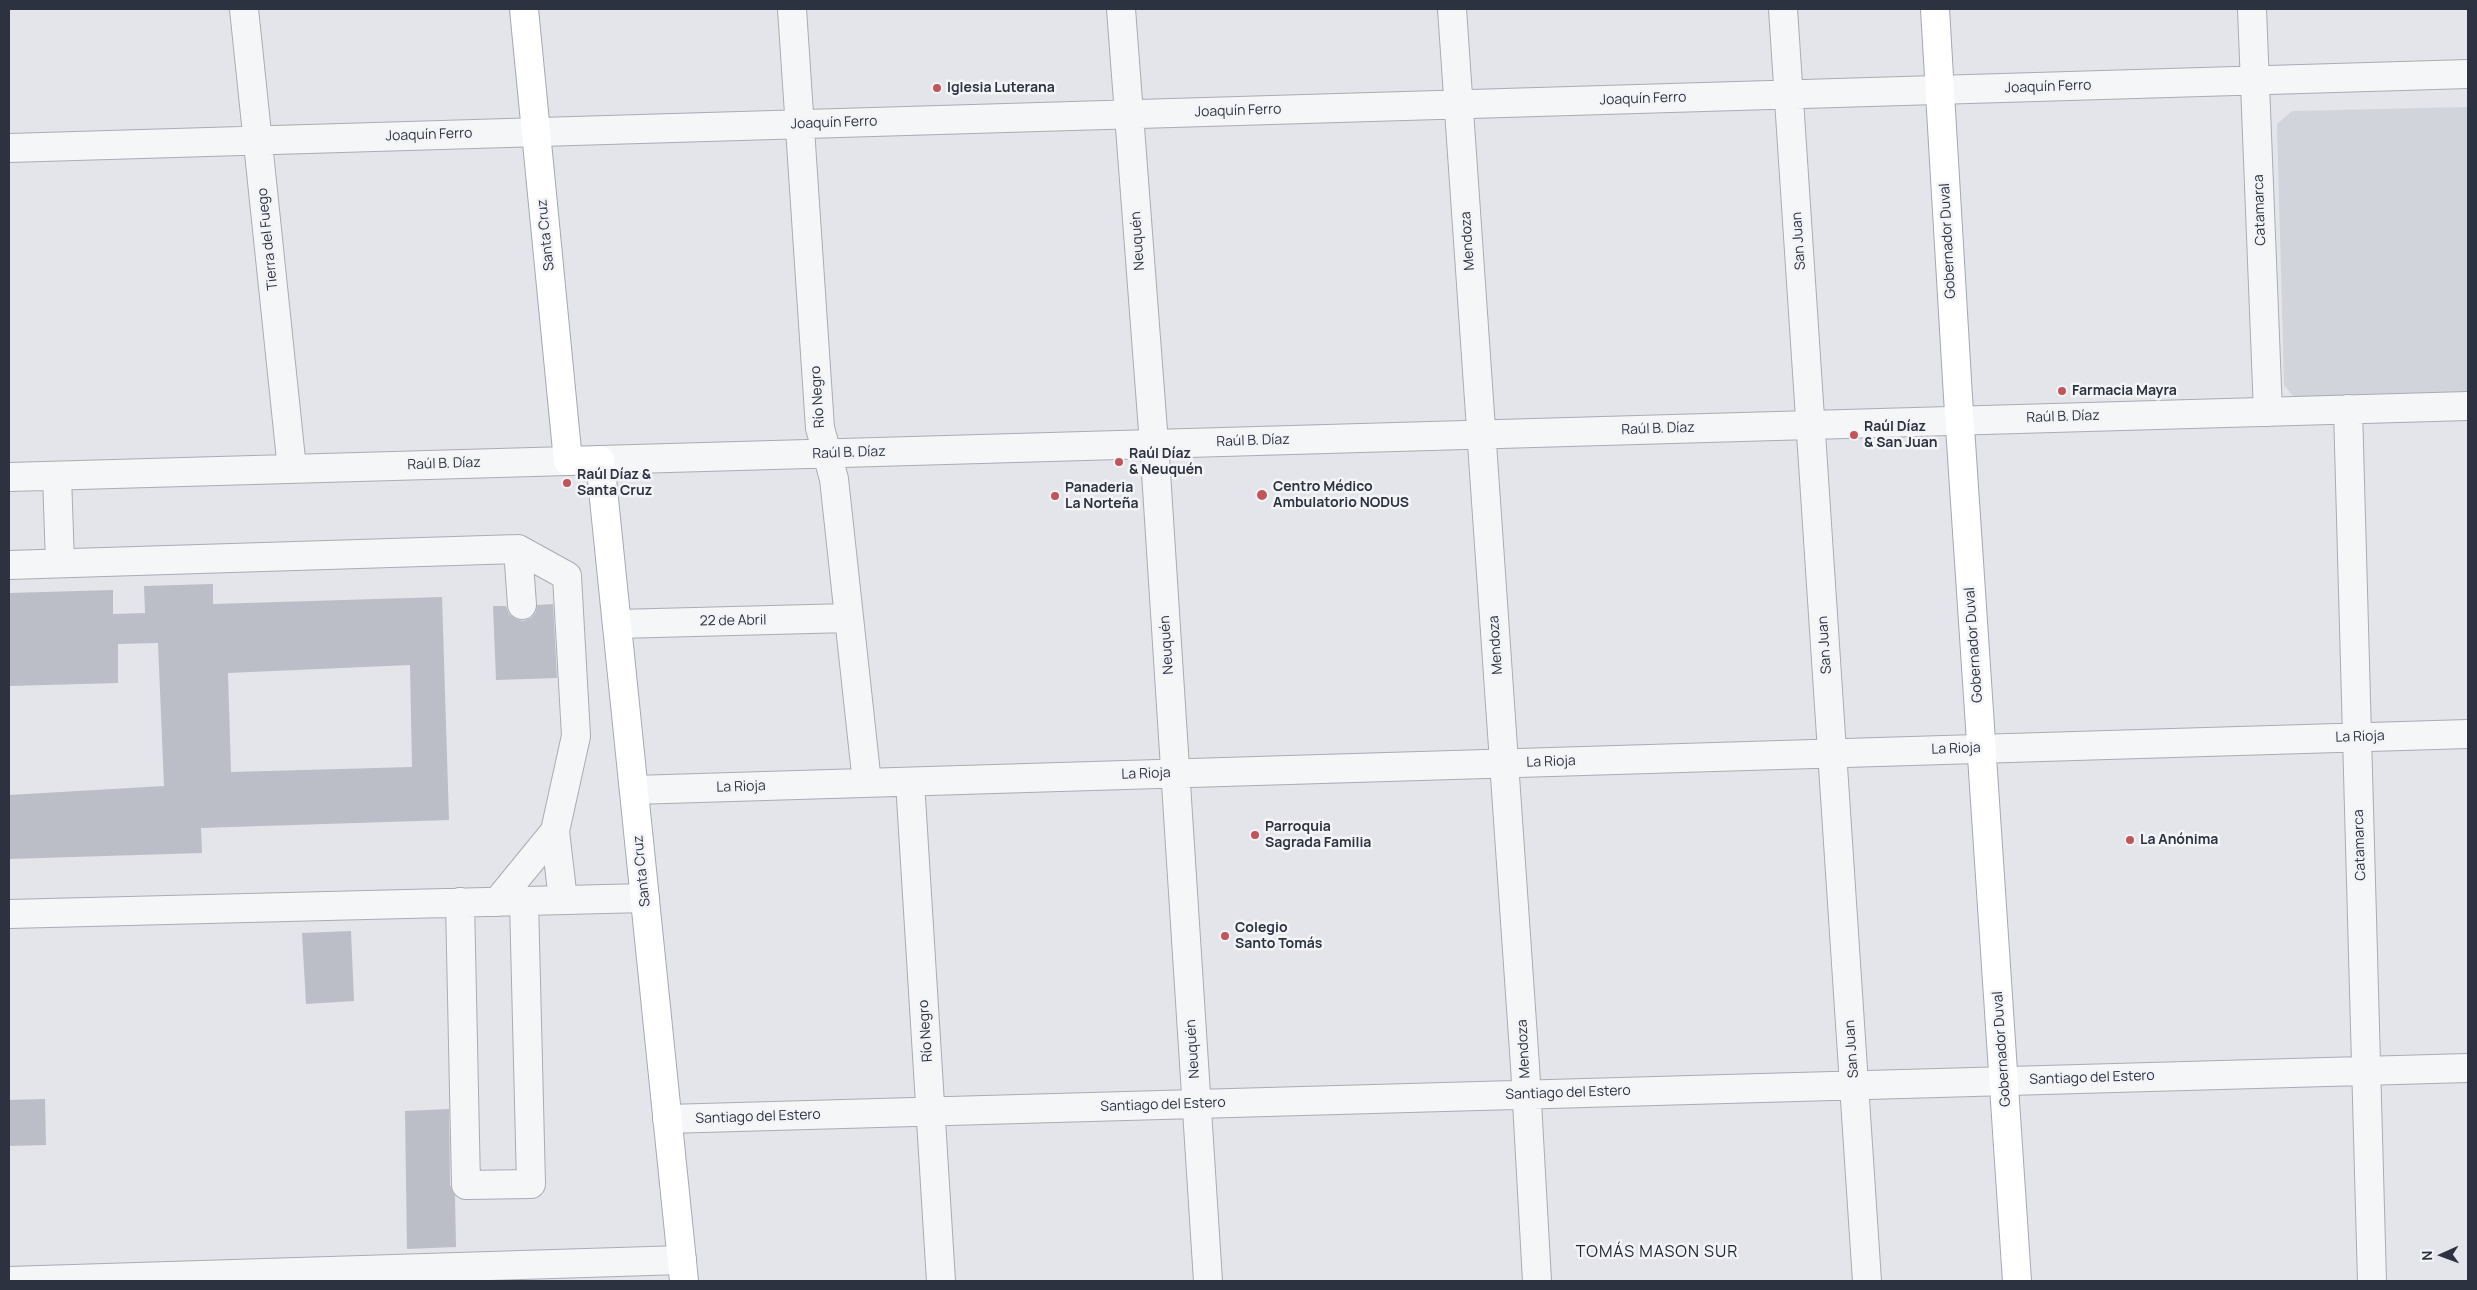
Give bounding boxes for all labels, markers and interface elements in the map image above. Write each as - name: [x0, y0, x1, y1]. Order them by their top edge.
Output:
- street label: Joaquín Ferro: [2004, 77, 2092, 97]
- place label: Iglesia Luterana: [947, 80, 1055, 96]
- marker: Iglesia Luterana: [931, 82, 943, 94]
- street label: Joaquín Ferro: [1599, 89, 1687, 109]
- street label: Joaquín Ferro: [1194, 101, 1282, 121]
- street label: Joaquín Ferro: [790, 113, 878, 133]
- street label: Joaquín Ferro: [385, 125, 473, 145]
- street label: Catamarca: [2250, 174, 2270, 246]
- street label: Gobernador Duval: [1937, 183, 1959, 299]
- street label: Tierra del Fuego: [254, 187, 282, 291]
- street label: Santa Cruz: [534, 198, 558, 272]
- street label: Neuquén: [1128, 211, 1148, 271]
- street label: Mendoza: [1458, 211, 1478, 271]
- street label: San Juan: [1789, 211, 1809, 271]
- street label: Río Negro: [807, 365, 829, 429]
- place label: Farmacia Mayra: [2072, 383, 2177, 399]
- marker: Farmacia Mayra: [2056, 385, 2068, 397]
- street label: Raúl B. Díaz: [2026, 407, 2100, 427]
- street label: Raúl B. Díaz: [1621, 419, 1695, 439]
- place label: Raúl Díaz & San Juan: [1864, 419, 1938, 452]
- marker: Raúl Díaz & San Juan: [1848, 429, 1860, 441]
- street label: Raúl B. Díaz: [1216, 431, 1290, 451]
- street label: Raúl B. Díaz: [812, 443, 886, 463]
- place label: Raúl Díaz & Neuquén: [1129, 446, 1203, 478]
- street label: Raúl B. Díaz: [407, 454, 481, 474]
- marker: Raúl Díaz & Neuquén: [1113, 456, 1125, 468]
- place label: Raúl Díaz & Santa Cruz: [577, 467, 652, 500]
- marker: Raúl Díaz & Santa Cruz: [561, 477, 573, 489]
- place label: Centro Médico Ambulatorio NODUS: [1273, 479, 1409, 512]
- place label: Panaderia La Norteña: [1065, 480, 1139, 512]
- marker: Centro Médico Ambulatorio NODUS: [1255, 488, 1269, 502]
- marker: Panaderia La Norteña: [1049, 490, 1061, 502]
- street label: Gobernador Duval: [1962, 587, 1986, 703]
- street label: 22 de Abril: [699, 612, 767, 630]
- street label: Neuquén: [1157, 615, 1177, 675]
- street label: Mendoza: [1486, 615, 1506, 675]
- street label: San Juan: [1815, 615, 1835, 675]
- street label: La Rioja: [2335, 728, 2385, 746]
- street label: La Rioja: [1931, 740, 1981, 758]
- street label: La Rioja: [1526, 753, 1576, 771]
- street label: La Rioja: [1121, 765, 1171, 783]
- street label: La Rioja: [716, 778, 766, 796]
- street label: Catamarca: [2350, 809, 2370, 881]
- place label: Parroquia Sagrada Familia: [1265, 819, 1371, 852]
- marker: Parroquia Sagrada Familia: [1249, 829, 1261, 841]
- place label: La Anónima: [2140, 832, 2218, 848]
- street label: Santa Cruz: [630, 834, 654, 908]
- marker: La Anónima: [2124, 834, 2136, 846]
- place label: Colegio Santo Tomás: [1235, 920, 1322, 952]
- marker: Colegio Santo Tomás: [1219, 930, 1231, 942]
- street label: Gobernador Duval: [1990, 991, 2014, 1107]
- street label: Río Negro: [915, 999, 937, 1063]
- street label: Neuquén: [1183, 1019, 1203, 1079]
- street label: Mendoza: [1514, 1019, 1534, 1079]
- street label: San Juan: [1842, 1019, 1862, 1079]
- street label: Santiago del Estero: [2029, 1067, 2155, 1089]
- street label: Santiago del Estero: [1505, 1082, 1631, 1104]
- street label: Santiago del Estero: [1100, 1094, 1226, 1116]
- street label: Santiago del Estero: [695, 1106, 821, 1128]
- north arrow: [2417, 1230, 2467, 1280]
- district label: TOMÁS MASON SUR: [1574, 1243, 1740, 1263]
- text: N: [2417, 1250, 2436, 1261]

